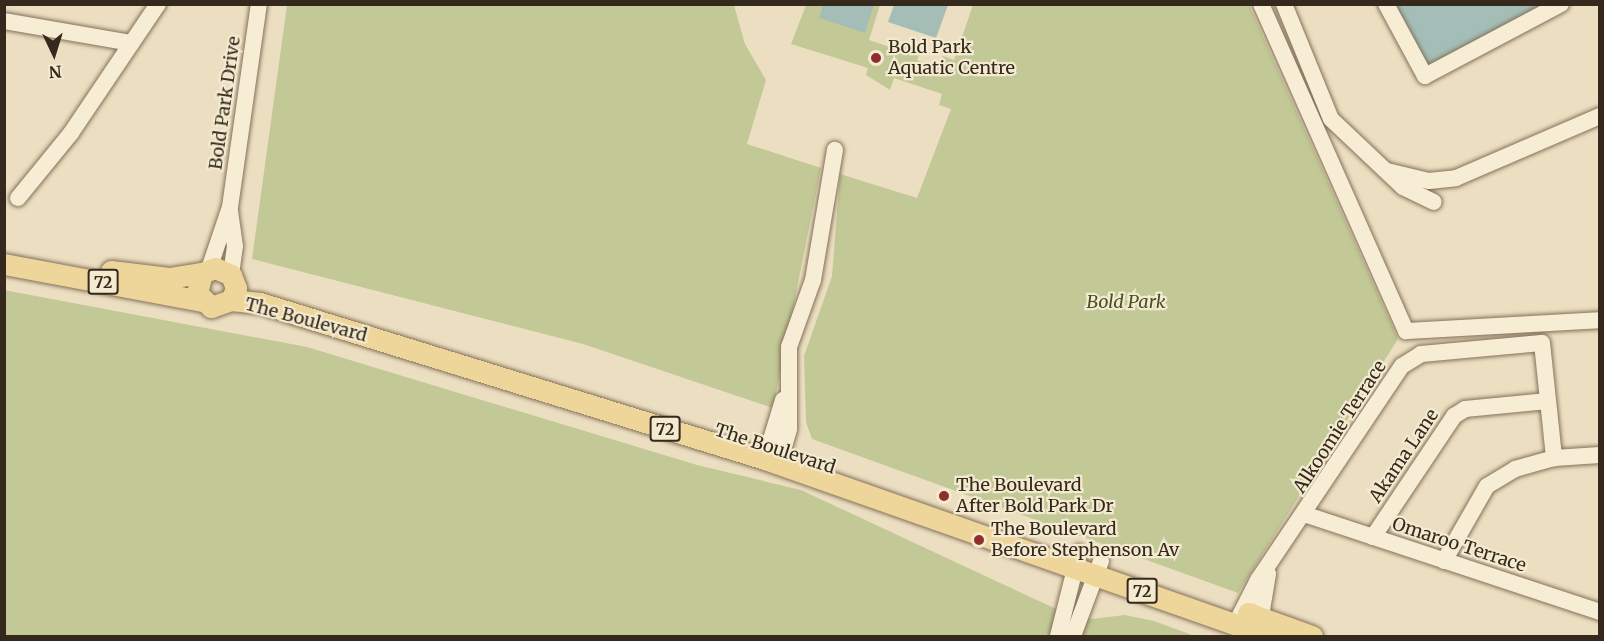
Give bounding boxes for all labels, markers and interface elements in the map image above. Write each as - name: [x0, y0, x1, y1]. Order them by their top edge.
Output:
- north arrow: [24, 24, 84, 84]
- street label: Bold Park Drive: [205, 35, 245, 171]
- place label: Bold Park Aquatic Centre: [888, 37, 1015, 80]
- marker: Bold Park Aquatic Centre: [869, 51, 883, 65]
- text: N: [48, 62, 62, 82]
- road number: 72: [86, 269, 120, 295]
- park label: Bold Park: [1087, 291, 1165, 313]
- street label: The Boulevard: [243, 293, 369, 347]
- street label: Alkoomie Terrace: [1289, 357, 1391, 497]
- street label: Akama Lane: [1365, 405, 1443, 507]
- road number: 72: [648, 416, 682, 442]
- street label: The Boulevard: [712, 419, 838, 479]
- place label: The Boulevard After Bold Park Dr: [956, 475, 1114, 518]
- marker: The Boulevard After Bold Park Dr: [937, 489, 951, 503]
- street label: Omaroo Terrace: [1389, 513, 1529, 577]
- place label: The Boulevard Before Stephenson Av: [991, 519, 1179, 562]
- marker: The Boulevard Before Stephenson Av: [972, 533, 986, 547]
- road number: 72: [1126, 578, 1158, 604]

